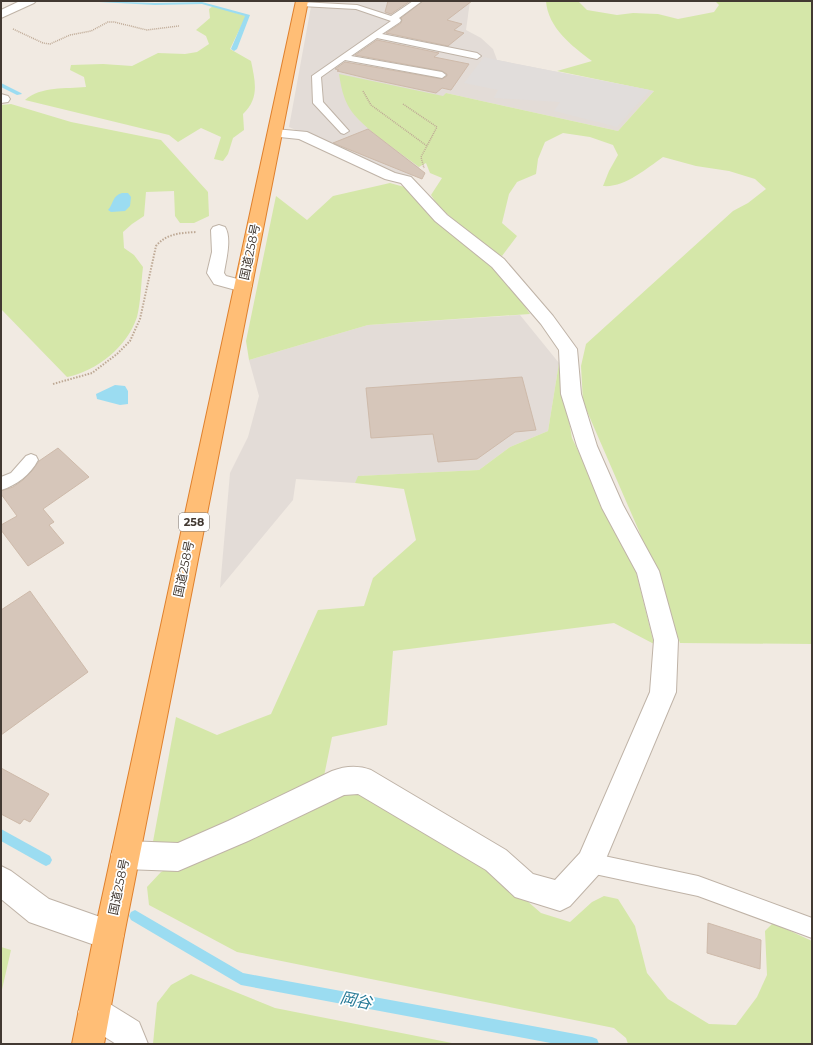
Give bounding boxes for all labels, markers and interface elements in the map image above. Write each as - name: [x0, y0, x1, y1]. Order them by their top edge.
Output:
- street label: 国道258号: [236, 222, 263, 281]
- road number: 258: [179, 513, 209, 531]
- street label: 国道258号: [170, 539, 197, 598]
- street label: 国道258号: [105, 857, 132, 916]
- water label: 岡谷: [338, 988, 375, 1013]

